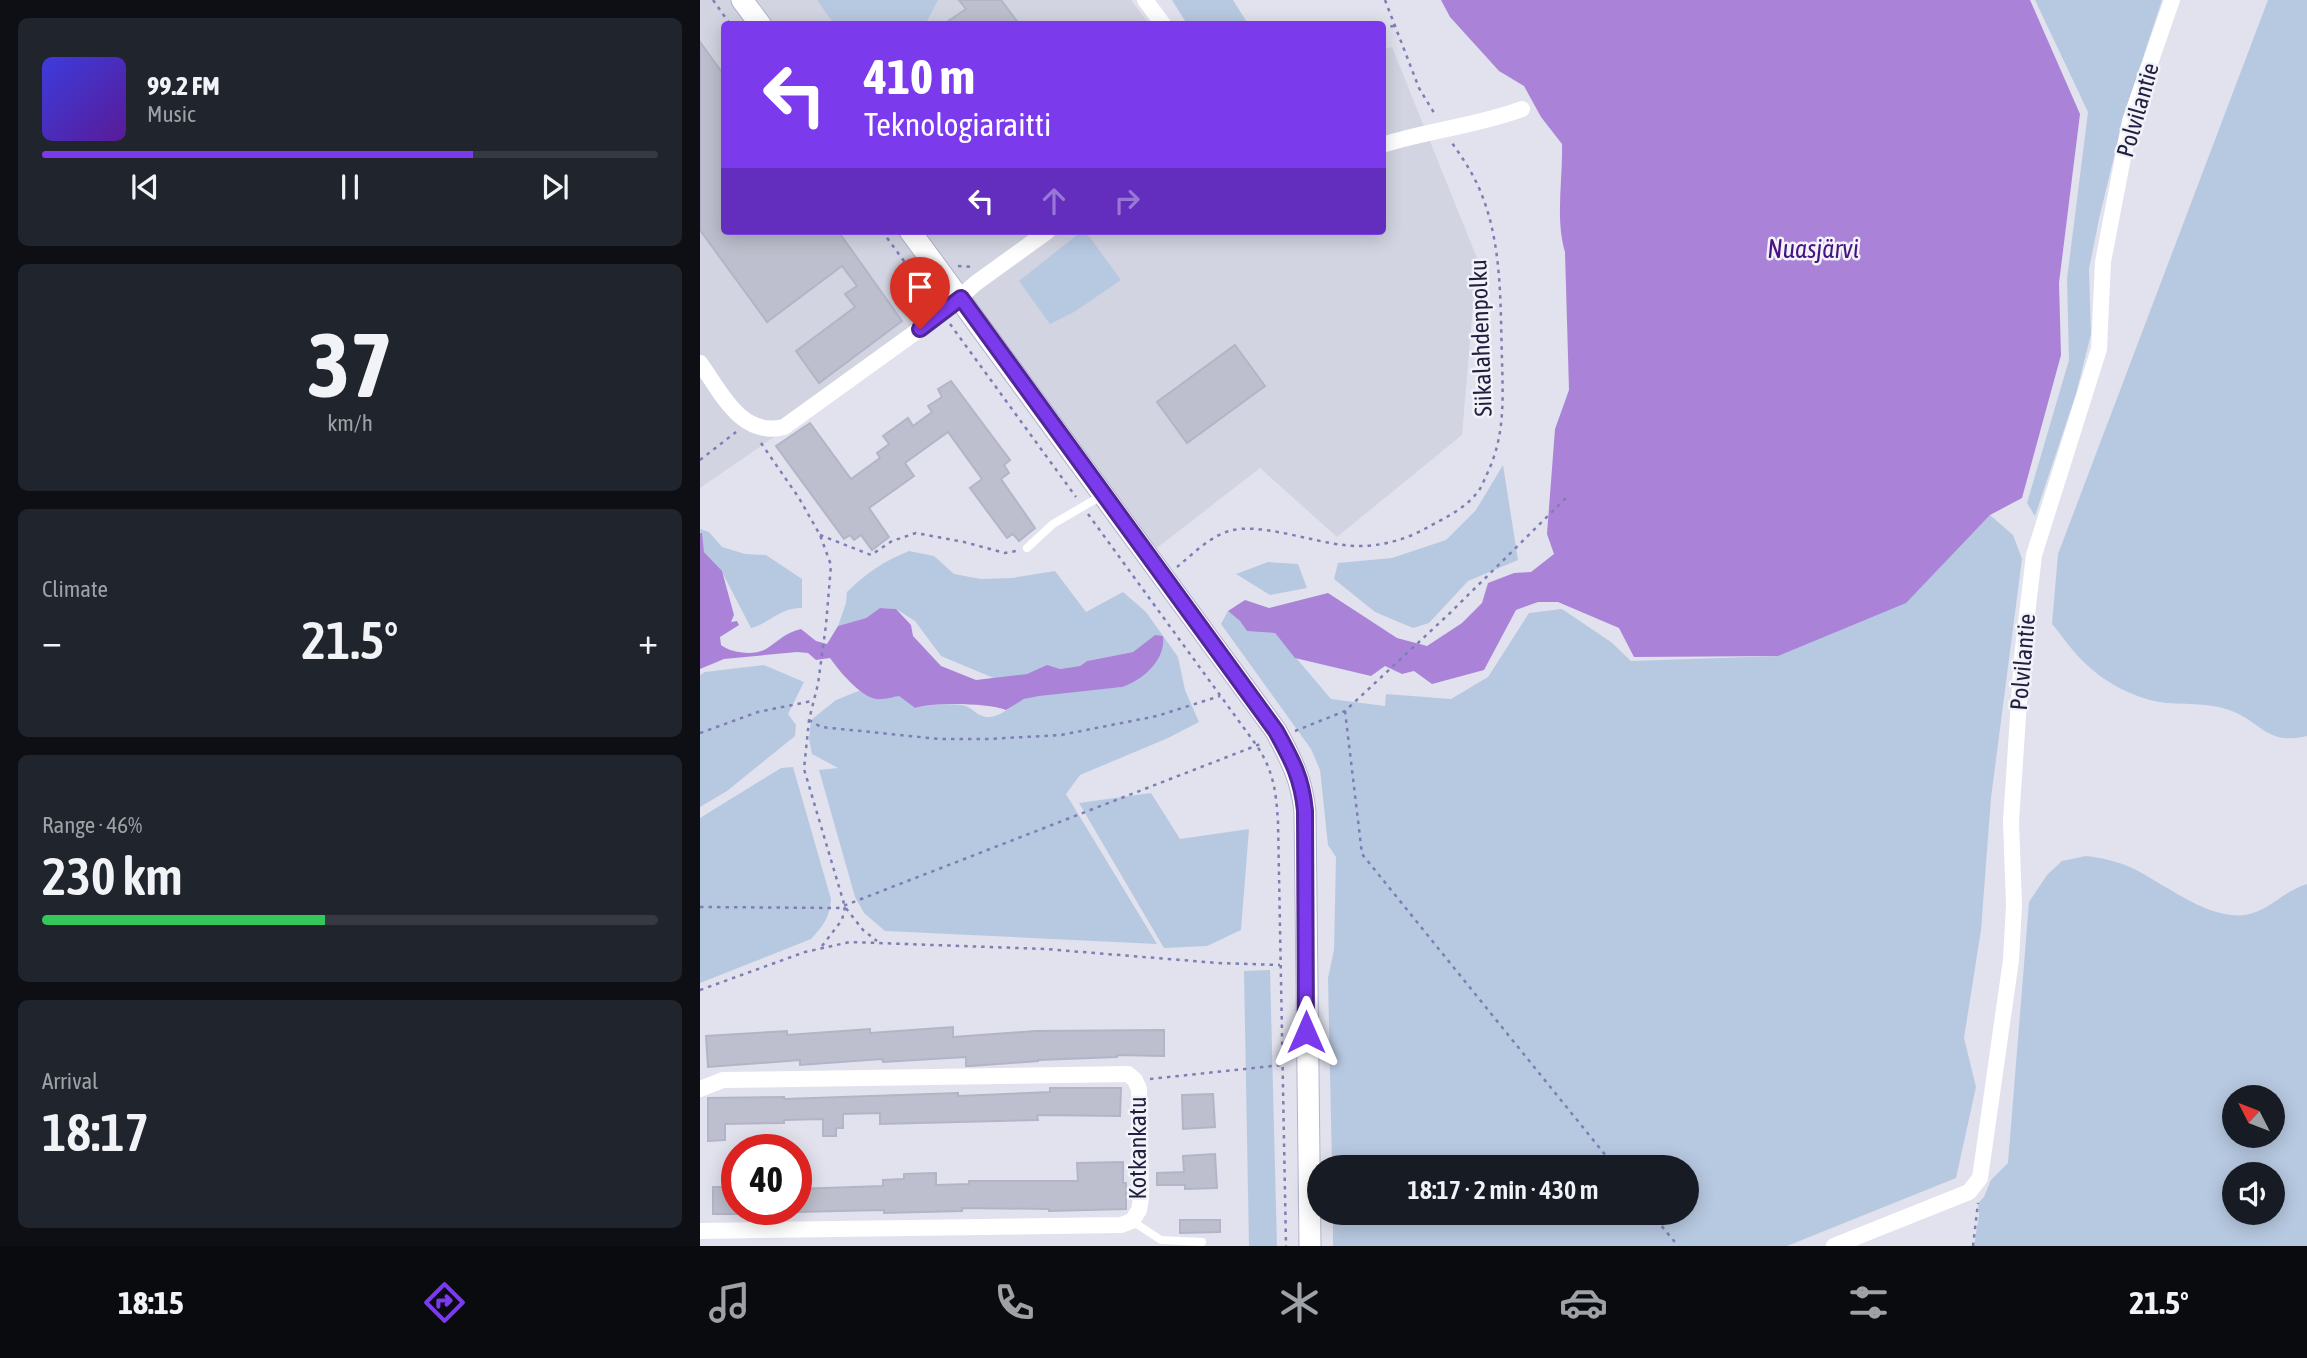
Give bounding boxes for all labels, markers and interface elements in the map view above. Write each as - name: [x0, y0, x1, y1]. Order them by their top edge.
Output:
- text: 410 m: [864, 48, 975, 104]
- icon: left: [749, 49, 840, 140]
- street label: Polvilantie: [2111, 60, 2164, 160]
- text: 99.2 FM: [147, 71, 220, 101]
- text: Music: [147, 101, 195, 127]
- text: Teknologiaraitti: [864, 106, 1051, 143]
- icon: previous: [126, 168, 164, 206]
- icon: pause: [331, 168, 369, 206]
- icon: next: [536, 168, 574, 206]
- icon: left: [962, 182, 1000, 220]
- icon: ahead: [1035, 182, 1073, 220]
- icon: right: [1108, 182, 1146, 220]
- water label: Nuasjärvi: [1767, 234, 1859, 264]
- pin: [890, 257, 950, 329]
- street label: Siikalahdenpolku: [1464, 259, 1497, 417]
- icon: arrive: [901, 268, 939, 306]
- text: 37: [307, 312, 393, 416]
- text: km/h: [327, 410, 373, 436]
- text: Climate: [42, 576, 108, 602]
- text: 21.5°: [302, 610, 398, 670]
- street label: Polvilantie: [2005, 613, 2040, 711]
- text: −: [42, 619, 62, 662]
- text: +: [638, 619, 658, 662]
- text: Range · 46%: [42, 812, 142, 838]
- text: 230 km: [42, 846, 183, 906]
- position arrow: [1269, 995, 1343, 1069]
- text: Arrival: [42, 1068, 98, 1094]
- north arrow: [2222, 1085, 2286, 1148]
- map controls: [2222, 1085, 2285, 1225]
- street label: Kotkankatu: [1124, 1096, 1151, 1200]
- text: 18:17: [42, 1102, 149, 1162]
- speed limit sign: 40: [721, 1134, 812, 1225]
- button: sound: [2222, 1162, 2285, 1225]
- text: 18:17 · 2 min · 430 m: [1408, 1175, 1598, 1205]
- icon: directions: [420, 1278, 469, 1327]
- icon: music: [705, 1278, 754, 1327]
- icon: phone: [990, 1278, 1039, 1327]
- icon: climate: [1275, 1278, 1324, 1327]
- icon: car: [1559, 1278, 1608, 1327]
- icon: filters: [1844, 1278, 1893, 1327]
- text: 18:15: [118, 1284, 184, 1321]
- text: 21.5°: [2129, 1284, 2189, 1321]

